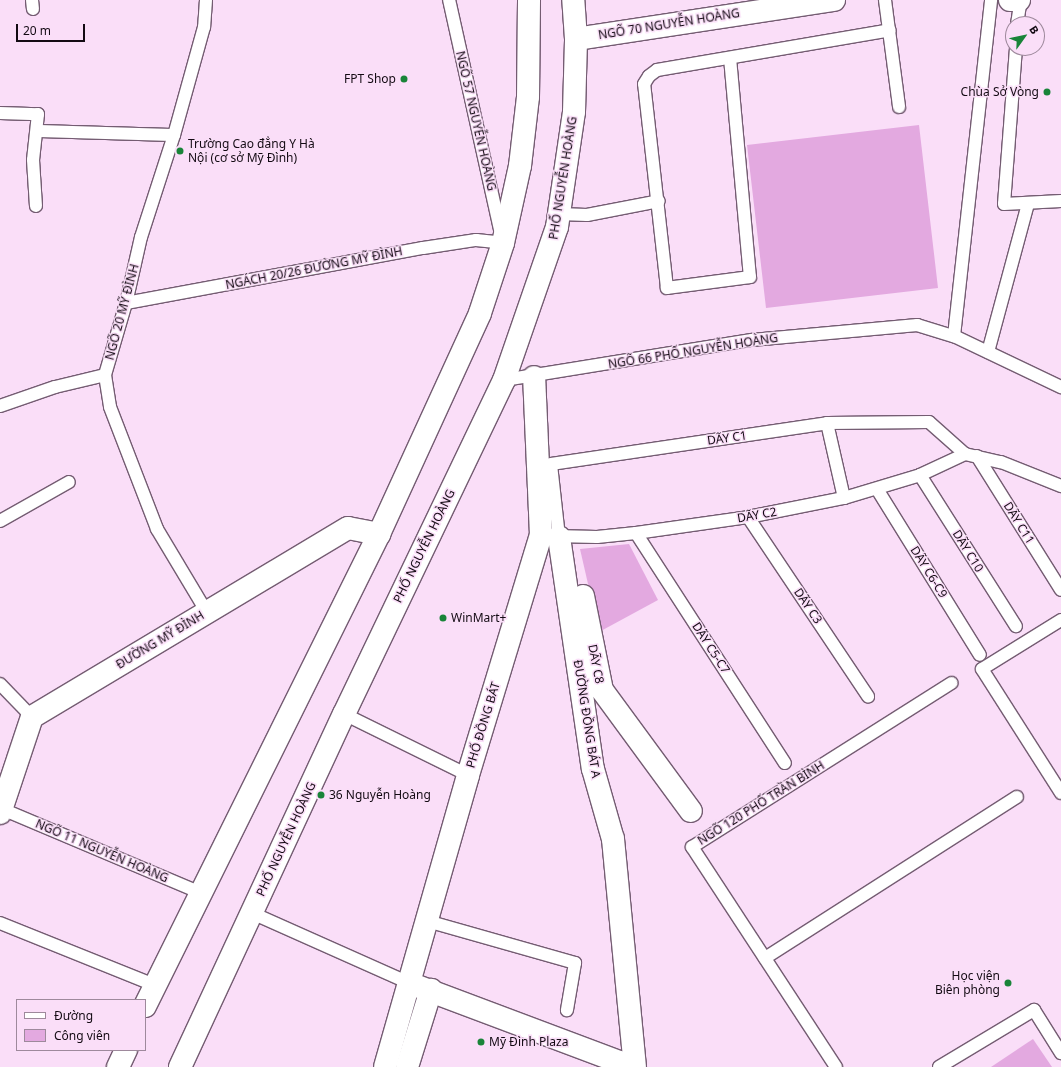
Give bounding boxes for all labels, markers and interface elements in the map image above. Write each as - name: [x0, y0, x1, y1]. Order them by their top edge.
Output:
- street label: NGÕ 70 NGUYỄN HOÀNG: [597, 6, 741, 42]
- scale bar: [18, 16, 87, 42]
- north arrow: [1005, 16, 1045, 56]
- text: 20 m: [23, 22, 51, 39]
- text: B: [1026, 23, 1043, 37]
- street label: NGÕ 57 NGUYỄN HOÀNG: [453, 50, 499, 192]
- place label: FPT Shop: [344, 72, 396, 86]
- marker: FPT Shop: [399, 74, 409, 84]
- place label: Chùa Sở Vòng: [961, 85, 1039, 99]
- marker: Chùa Sở Vòng: [1042, 87, 1052, 97]
- street label: PHỐ NGUYỄN HOÀNG: [546, 115, 580, 241]
- place label: Trường Cao đẳng Y Hà Nội (cơ sở Mỹ Đình): [188, 137, 315, 165]
- marker: Trường Cao đẳng Y Hà Nội (cơ sở Mỹ Đình): [175, 146, 185, 156]
- street label: NGÁCH 20/26 ĐƯỜNG MỸ ĐÌNH: [224, 244, 404, 292]
- street label: NGÕ 20 MỸ ĐÌNH: [102, 262, 142, 362]
- street label: NGÕ 66 PHỐ NGUYỄN HOÀNG: [607, 330, 779, 372]
- street label: DÃY C1: [706, 428, 748, 448]
- street label: PHỐ NGUYỄN HOÀNG: [390, 487, 458, 605]
- street label: DÃY C11: [1001, 499, 1037, 547]
- street label: DÃY C2: [736, 504, 778, 526]
- street label: DÃY C10: [950, 527, 986, 575]
- street label: DÃY C6-C9: [907, 544, 951, 600]
- street label: DÃY C3: [791, 585, 825, 627]
- street label: ĐƯỜNG MỸ ĐÌNH: [113, 608, 207, 672]
- place label: WinMart+: [451, 611, 506, 625]
- marker: WinMart+: [438, 613, 448, 623]
- street label: DÃY C5-C7: [689, 620, 733, 676]
- street label: DÃY C8: [585, 643, 607, 685]
- street label: ĐƯỜNG ĐỒNG BÁT A: [571, 659, 603, 779]
- street label: PHỐ ĐỒNG BÁT: [463, 680, 503, 770]
- street label: NGÕ 120 PHỐ TRẦN BÌNH: [695, 758, 827, 848]
- street label: PHỐ NGUYỄN HOÀNG: [253, 780, 319, 898]
- place label: 36 Nguyễn Hoàng: [329, 788, 431, 802]
- marker: 36 Nguyễn Hoàng: [316, 790, 326, 800]
- street label: NGÕ 11 NGUYỄN HOÀNG: [33, 816, 171, 886]
- place label: Học viện Biên phòng: [935, 969, 1000, 997]
- marker: Học viện Biên phòng: [1003, 978, 1013, 988]
- legend: [16, 999, 146, 1051]
- text: Đường: [54, 1007, 93, 1024]
- text: Công viên: [54, 1027, 110, 1044]
- place label: Mỹ Đình Plaza: [489, 1035, 568, 1049]
- marker: Mỹ Đình Plaza: [476, 1037, 486, 1047]

